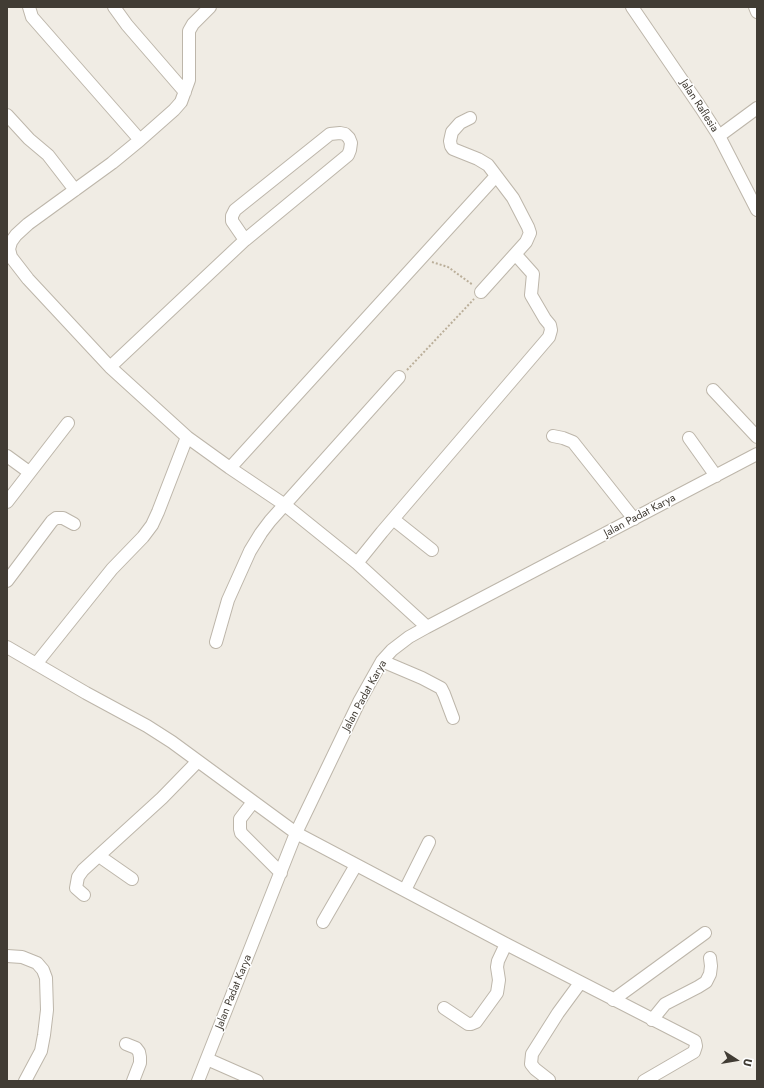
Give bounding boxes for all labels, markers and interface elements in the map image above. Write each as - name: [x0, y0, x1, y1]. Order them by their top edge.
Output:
- street label: Jalan Raflesia: [677, 77, 721, 135]
- street label: Jalan Padat Karya: [602, 492, 678, 540]
- street label: Jalan Padat Karya: [340, 658, 390, 734]
- street label: Jalan Padat Karya: [213, 953, 255, 1031]
- north arrow: [716, 1040, 756, 1080]
- text: U: [739, 1057, 756, 1068]

